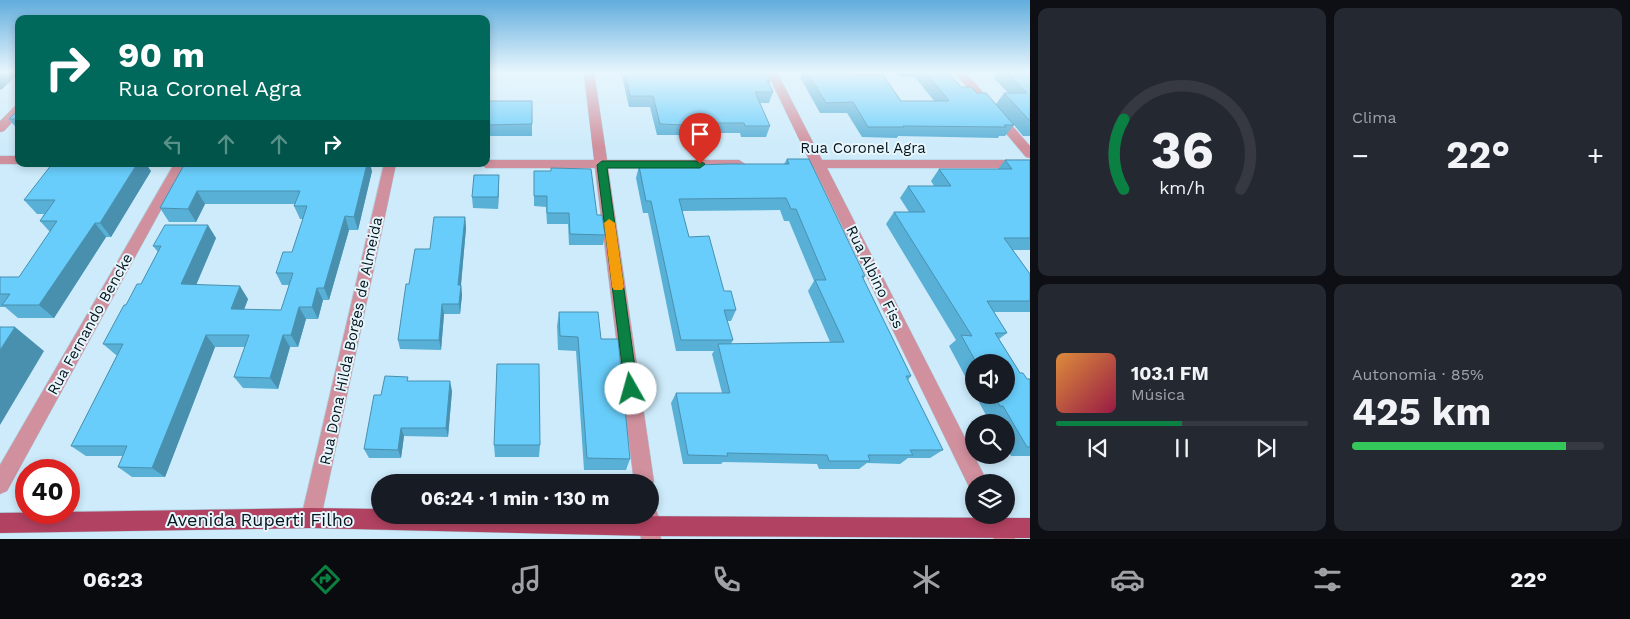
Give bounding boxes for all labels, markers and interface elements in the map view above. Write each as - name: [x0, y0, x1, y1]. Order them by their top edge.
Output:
- text: 90 m: [118, 34, 205, 76]
- icon: right: [35, 35, 100, 100]
- text: Rua Coronel Agra: [118, 76, 302, 101]
- text: Clima: [1352, 108, 1396, 127]
- pin: [679, 113, 721, 164]
- icon: arrive: [686, 120, 714, 148]
- text: 36: [1151, 120, 1213, 181]
- icon: left: [159, 130, 187, 158]
- icon: ahead: [212, 130, 240, 158]
- icon: ahead: [265, 130, 293, 158]
- icon: right: [318, 130, 346, 158]
- text: 22°: [1446, 133, 1510, 177]
- street label: Rua Coronel Agra: [800, 139, 926, 157]
- text: −: [1352, 139, 1369, 172]
- text: +: [1587, 139, 1604, 172]
- text: km/h: [1159, 177, 1205, 198]
- street label: Rua Dona Hilda Borges de Almeida: [316, 215, 386, 467]
- street label: Rua Albino Fiss: [842, 223, 908, 331]
- street label: Rua Fernando Bencke: [44, 250, 136, 398]
- map controls: [965, 354, 1015, 524]
- button: sound: [965, 354, 1015, 404]
- position arrow: [604, 362, 656, 414]
- text: 103.1 FM: [1131, 362, 1209, 385]
- text: Autonomia · 85%: [1352, 365, 1484, 384]
- text: Música: [1131, 385, 1185, 404]
- text: 425 km: [1352, 390, 1491, 434]
- button: search: [965, 414, 1015, 464]
- icon: previous: [1084, 434, 1112, 462]
- icon: pause: [1168, 434, 1196, 462]
- icon: next: [1252, 434, 1280, 462]
- speed limit sign: 40: [15, 459, 80, 524]
- button: layers: [965, 474, 1015, 524]
- text: 06:24 · 1 min · 130 m: [421, 487, 609, 510]
- street label: Avenida Ruperti Filho: [166, 509, 354, 530]
- icon: directions: [308, 562, 343, 597]
- icon: music: [509, 562, 544, 597]
- icon: phone: [709, 562, 744, 597]
- icon: climate: [909, 562, 944, 597]
- icon: car: [1110, 562, 1145, 597]
- icon: filters: [1310, 562, 1345, 597]
- text: 06:23: [83, 567, 143, 592]
- text: 22°: [1510, 567, 1547, 592]

